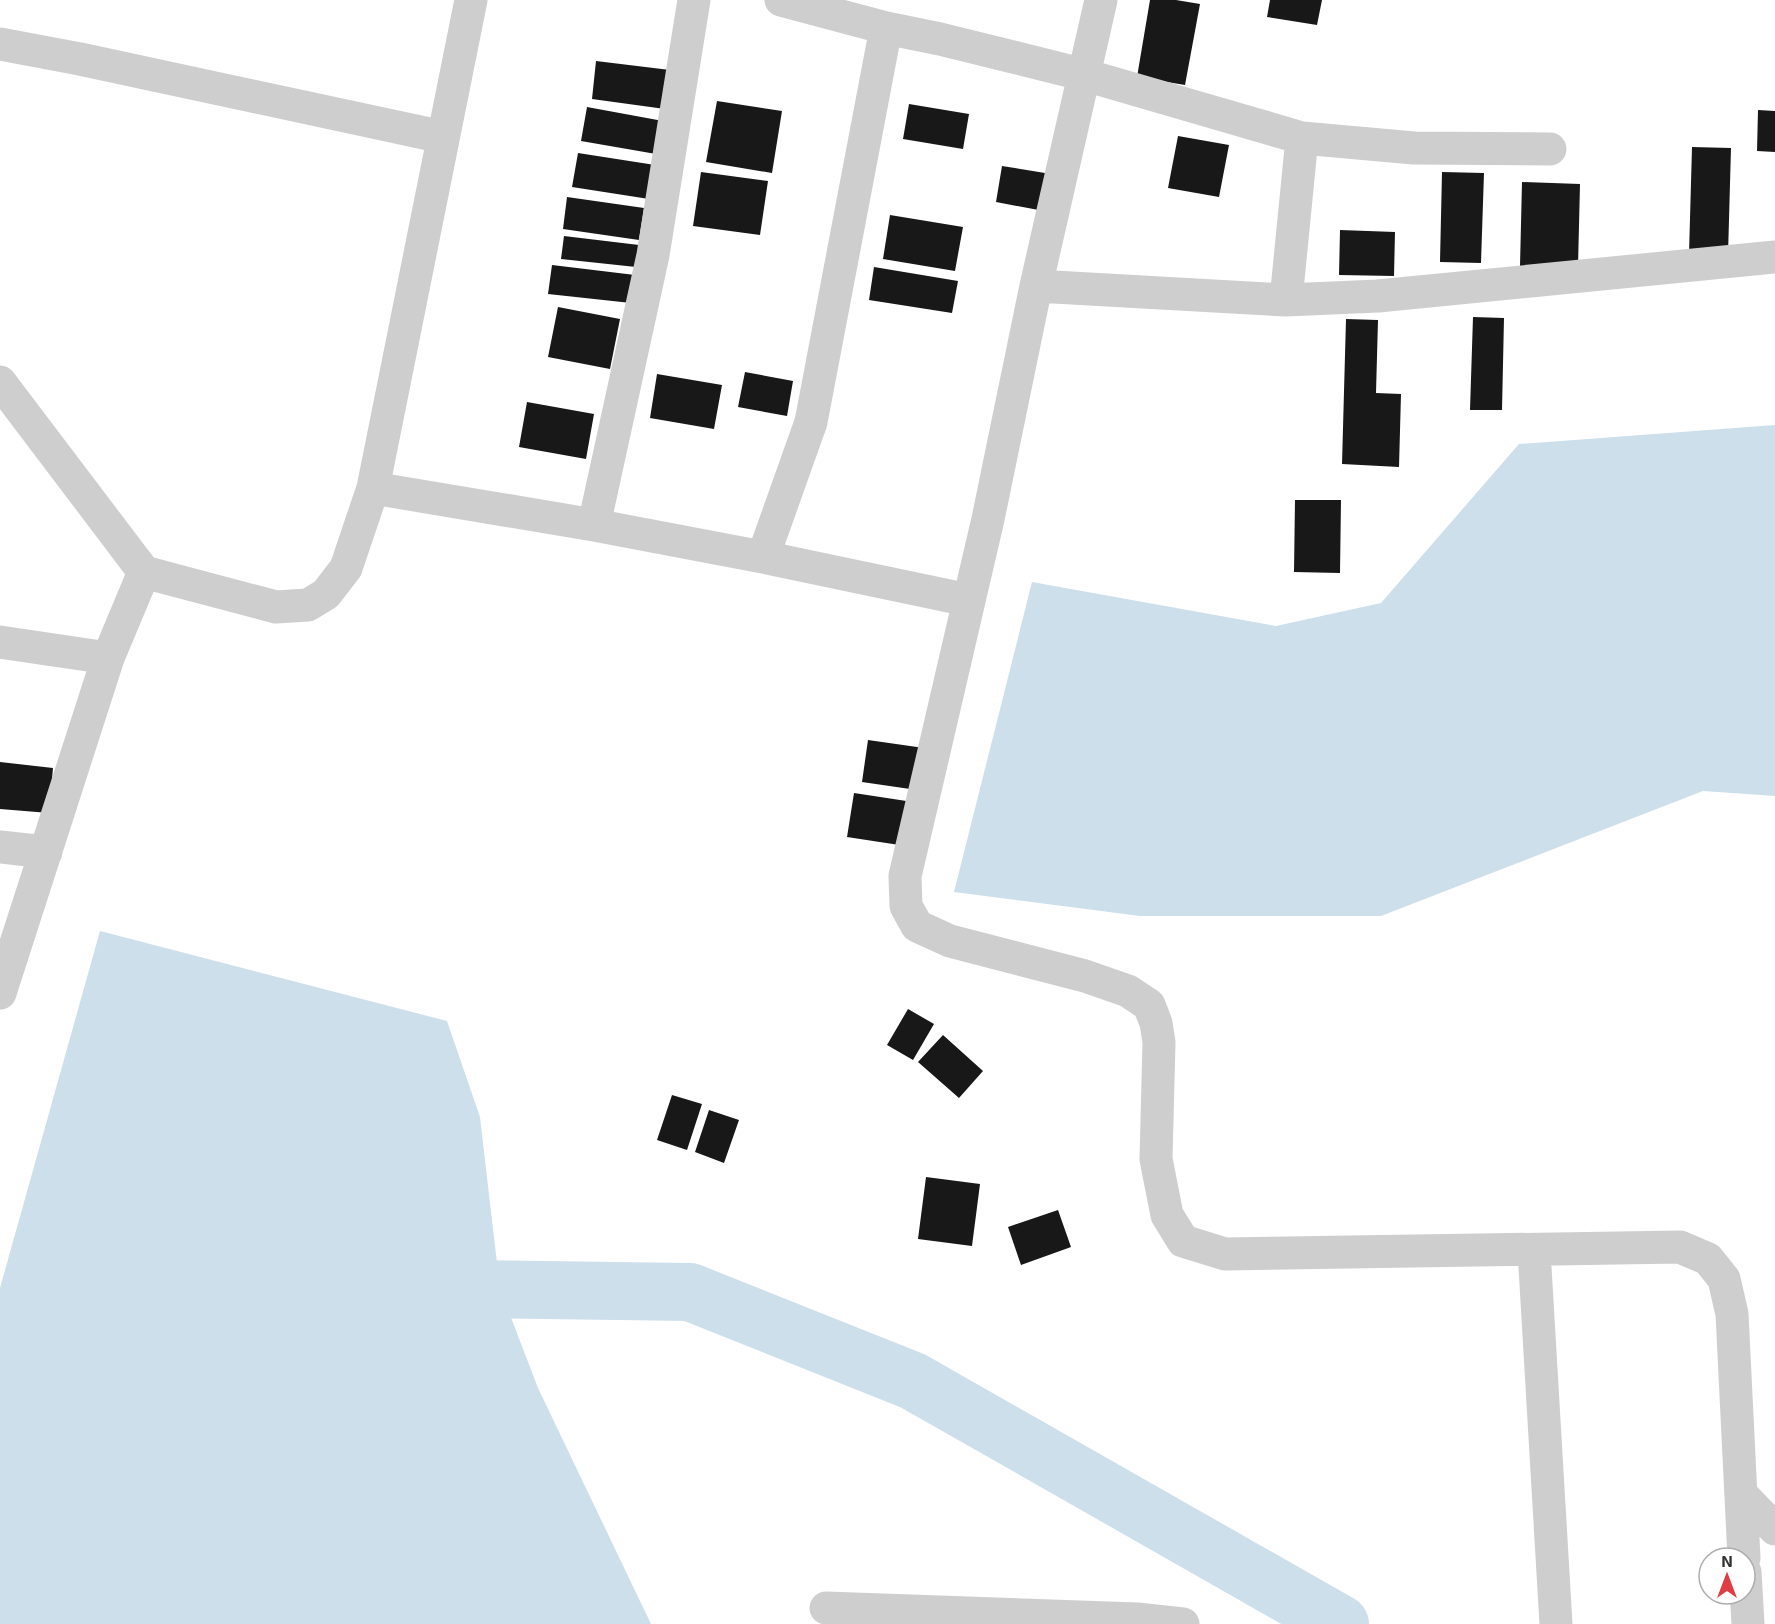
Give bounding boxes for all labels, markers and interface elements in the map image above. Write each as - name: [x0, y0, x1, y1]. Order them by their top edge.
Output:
- north arrow: [1697, 1546, 1757, 1606]
- text: N: [1721, 1551, 1733, 1570]

